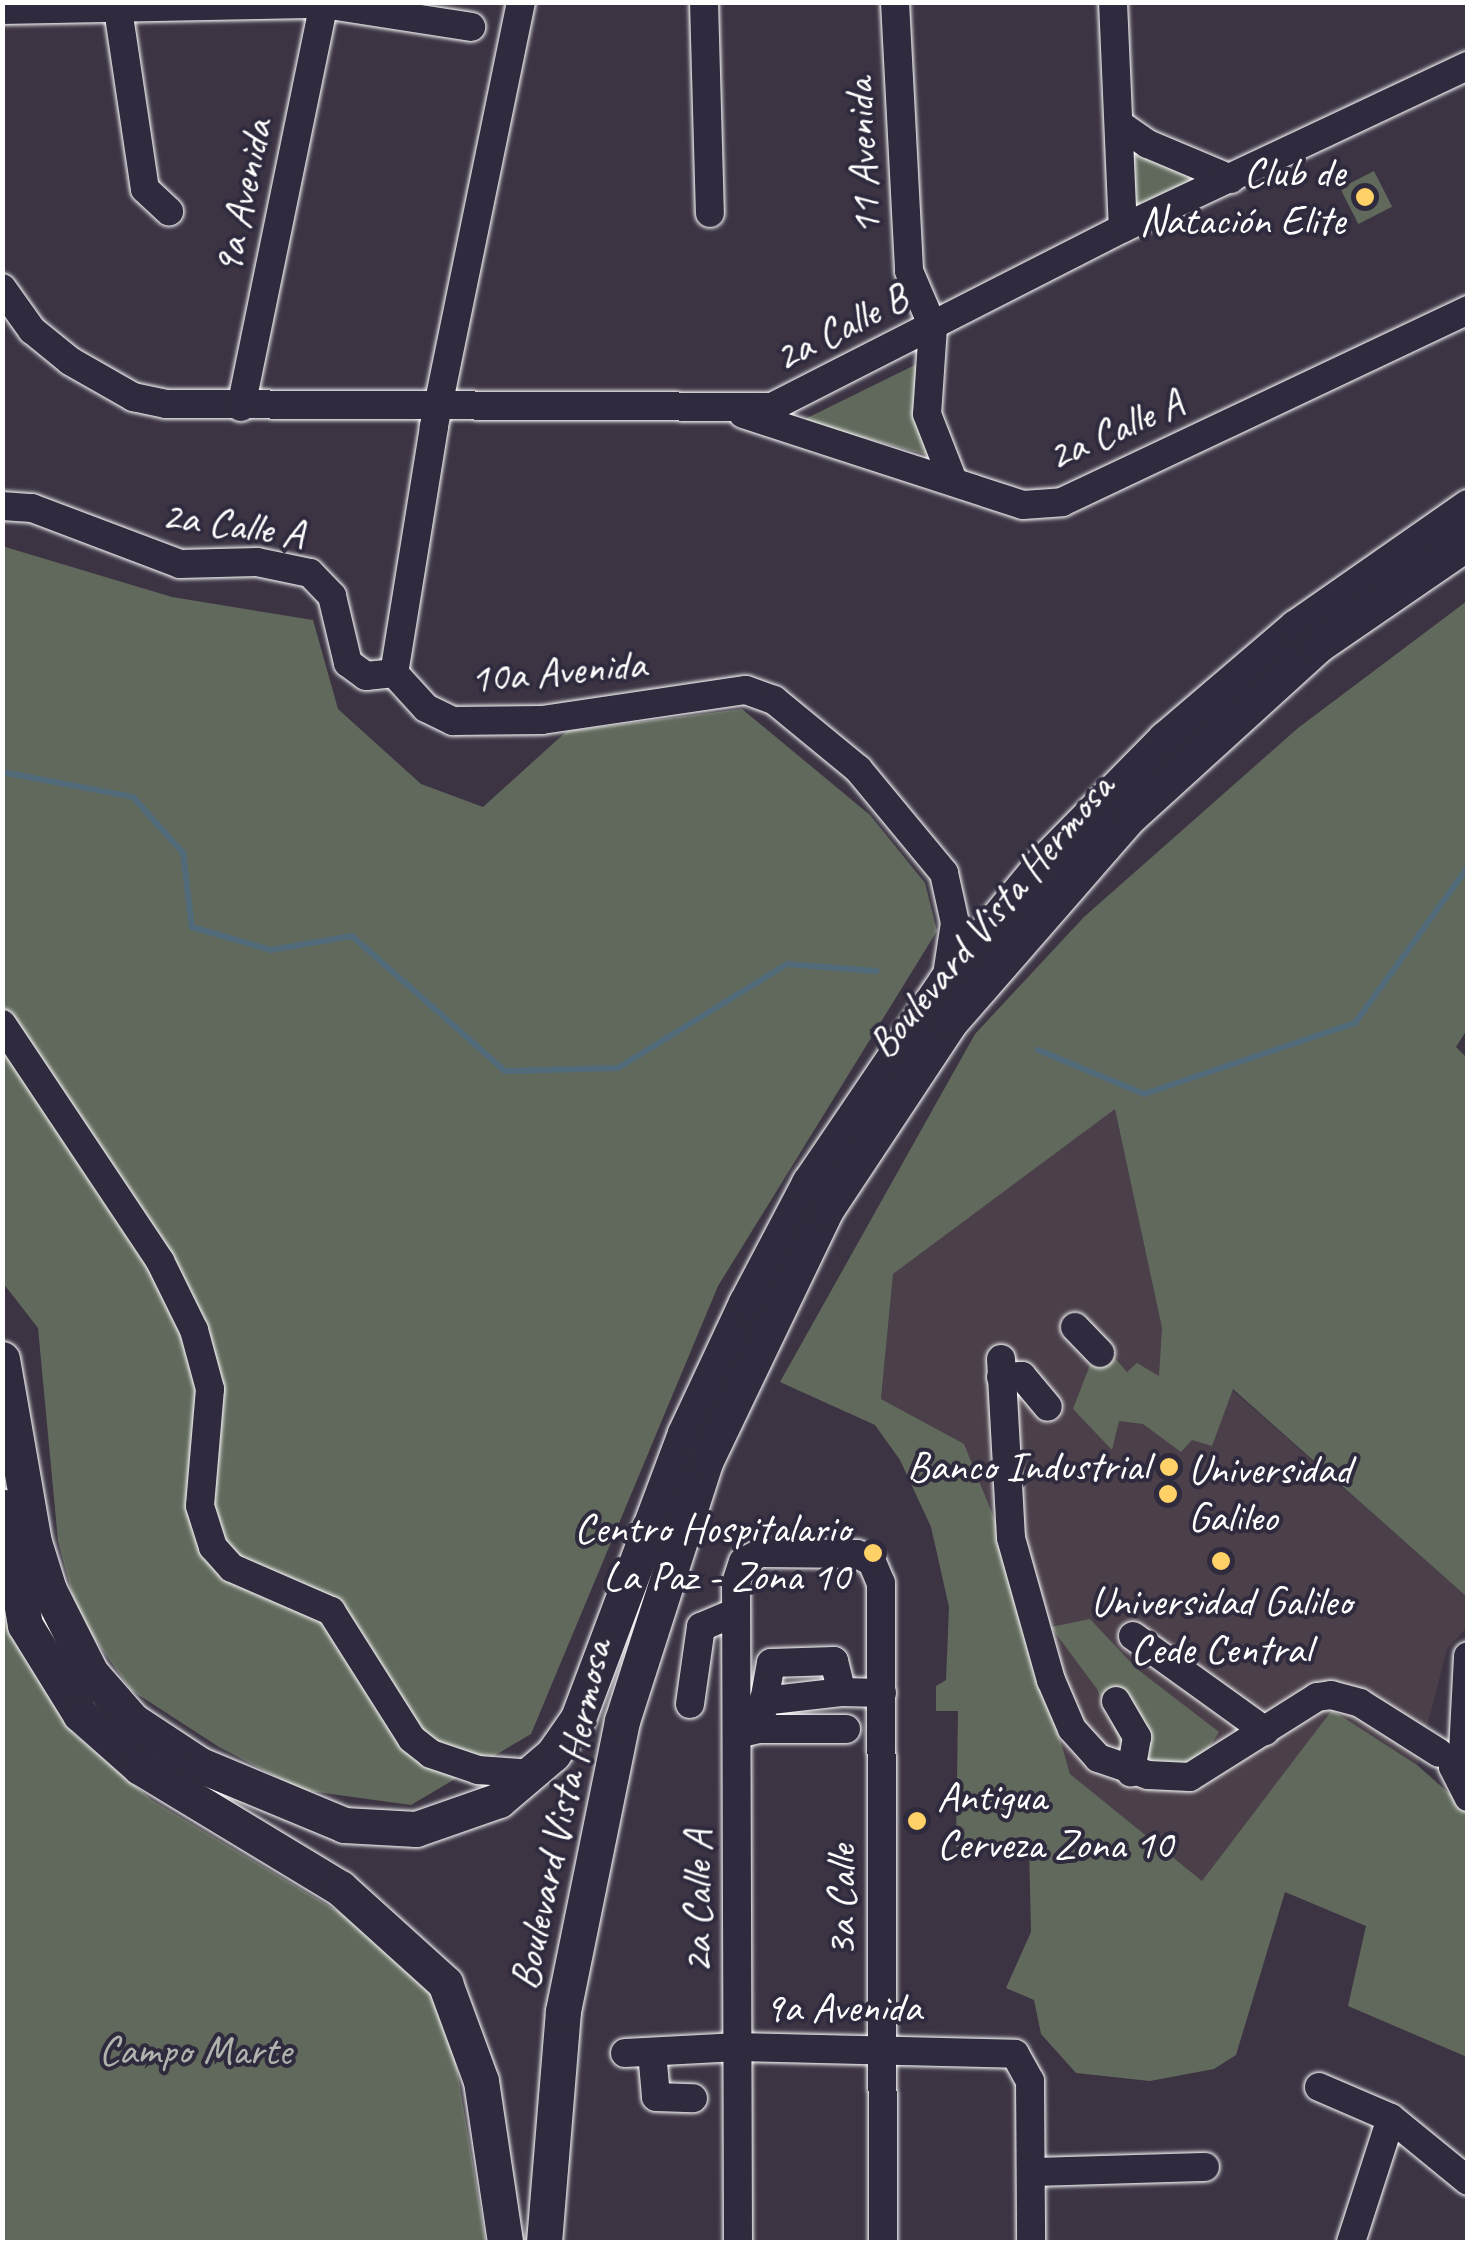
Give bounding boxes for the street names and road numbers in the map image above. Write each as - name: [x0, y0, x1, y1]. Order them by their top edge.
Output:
- street label: 11 Avenida: [834, 77, 892, 237]
- street label: 9a Avenida: [202, 115, 284, 279]
- street label: 2a Calle B: [765, 273, 917, 383]
- street label: 2a Calle A: [1039, 378, 1191, 482]
- street label: 2a Calle A: [158, 490, 308, 560]
- street label: 10a Avenida: [469, 639, 647, 705]
- street label: Boulevard Vista Hermosa: [858, 764, 1124, 1068]
- street label: Boulevard Vista Hermosa: [499, 1636, 623, 1994]
- street label: 2a Calle A: [673, 1830, 723, 1974]
- street label: 3a Calle: [817, 1844, 867, 1958]
- street label: 9a Avenida: [765, 1983, 921, 2033]

